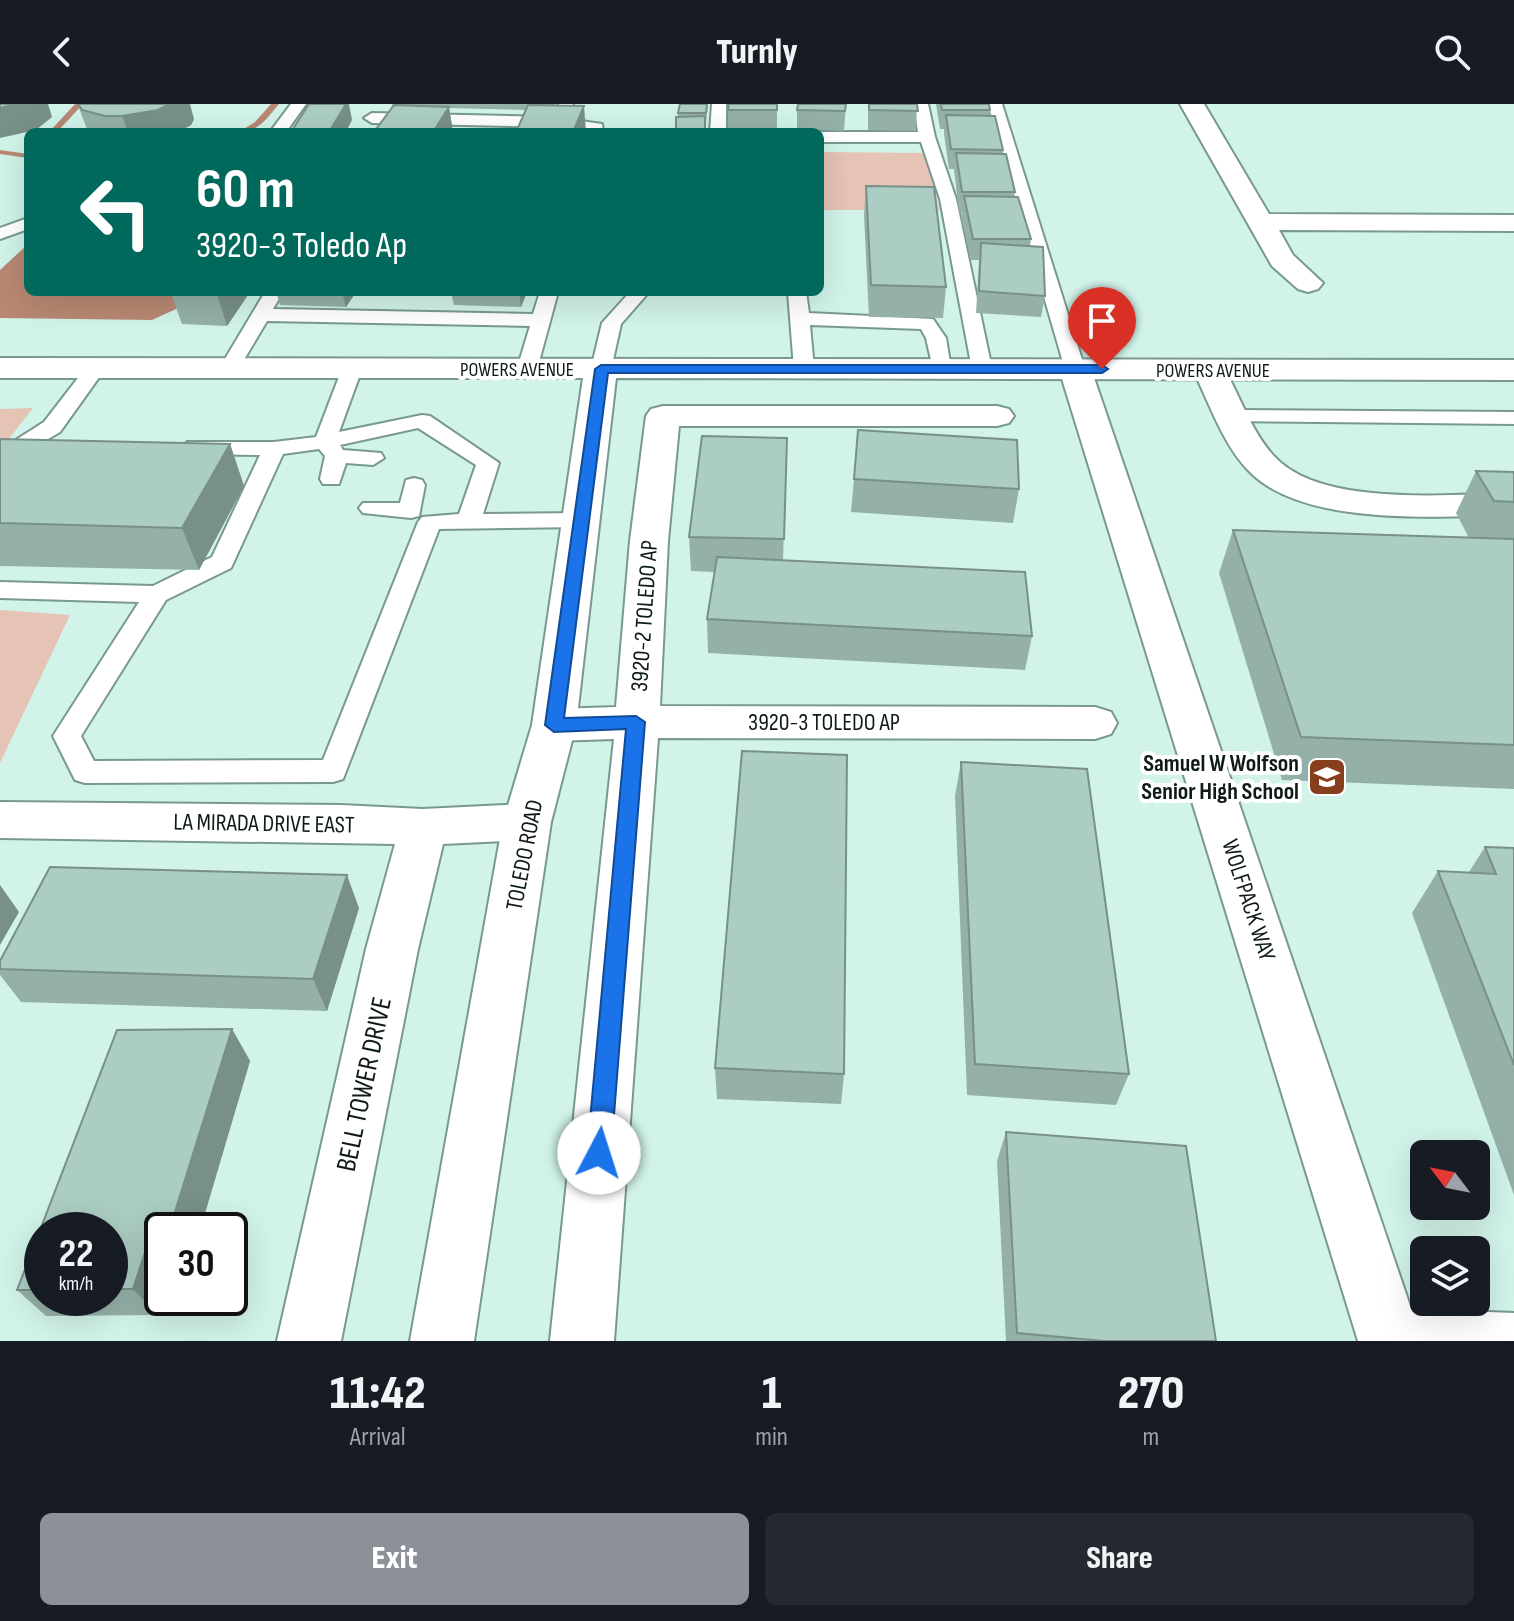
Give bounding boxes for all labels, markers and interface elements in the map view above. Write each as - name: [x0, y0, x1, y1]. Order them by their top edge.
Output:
- icon: back: [40, 30, 84, 74]
- icon: search: [1430, 30, 1474, 74]
- text: Turnly: [716, 31, 798, 74]
- text: 60 m: [196, 157, 295, 224]
- icon: left: [64, 160, 168, 264]
- text: 3920-3 Toledo Ap: [196, 225, 407, 268]
- pin: [1068, 287, 1136, 369]
- icon: arrive: [1080, 299, 1124, 343]
- street label: POWERS AVENUE: [460, 358, 574, 382]
- street label: POWERS AVENUE: [1156, 359, 1270, 383]
- street label: 3920-2 TOLEDO AP: [625, 539, 664, 693]
- street label: 3920-3 TOLEDO AP: [748, 708, 900, 737]
- place label: Samuel W Wolfson Senior High School: [1141, 749, 1299, 806]
- school or university icon: Samuel W Wolfson Senior High School: [1306, 756, 1348, 798]
- street label: TOLEDO ROAD: [500, 797, 549, 913]
- street label: LA MIRADA DRIVE EAST: [173, 807, 355, 840]
- street label: WOLFPACK WAY: [1215, 836, 1282, 965]
- street label: BELL TOWER DRIVE: [330, 994, 399, 1174]
- position arrow: [557, 1111, 641, 1195]
- north arrow: [1410, 1140, 1490, 1220]
- map controls: [1410, 1140, 1490, 1316]
- speed limit sign: 30: [144, 1212, 248, 1316]
- text: 22: [58, 1230, 94, 1278]
- button: layers: [1410, 1236, 1490, 1316]
- text: km/h: [59, 1272, 93, 1296]
- text: 11:42: [330, 1365, 426, 1422]
- text: 1: [762, 1365, 781, 1422]
- text: 270: [1118, 1365, 1184, 1422]
- text: Arrival: [350, 1422, 406, 1453]
- text: min: [755, 1422, 788, 1453]
- text: m: [1143, 1422, 1159, 1453]
- button: Exit: [40, 1513, 749, 1605]
- button: Share: [765, 1513, 1474, 1605]

